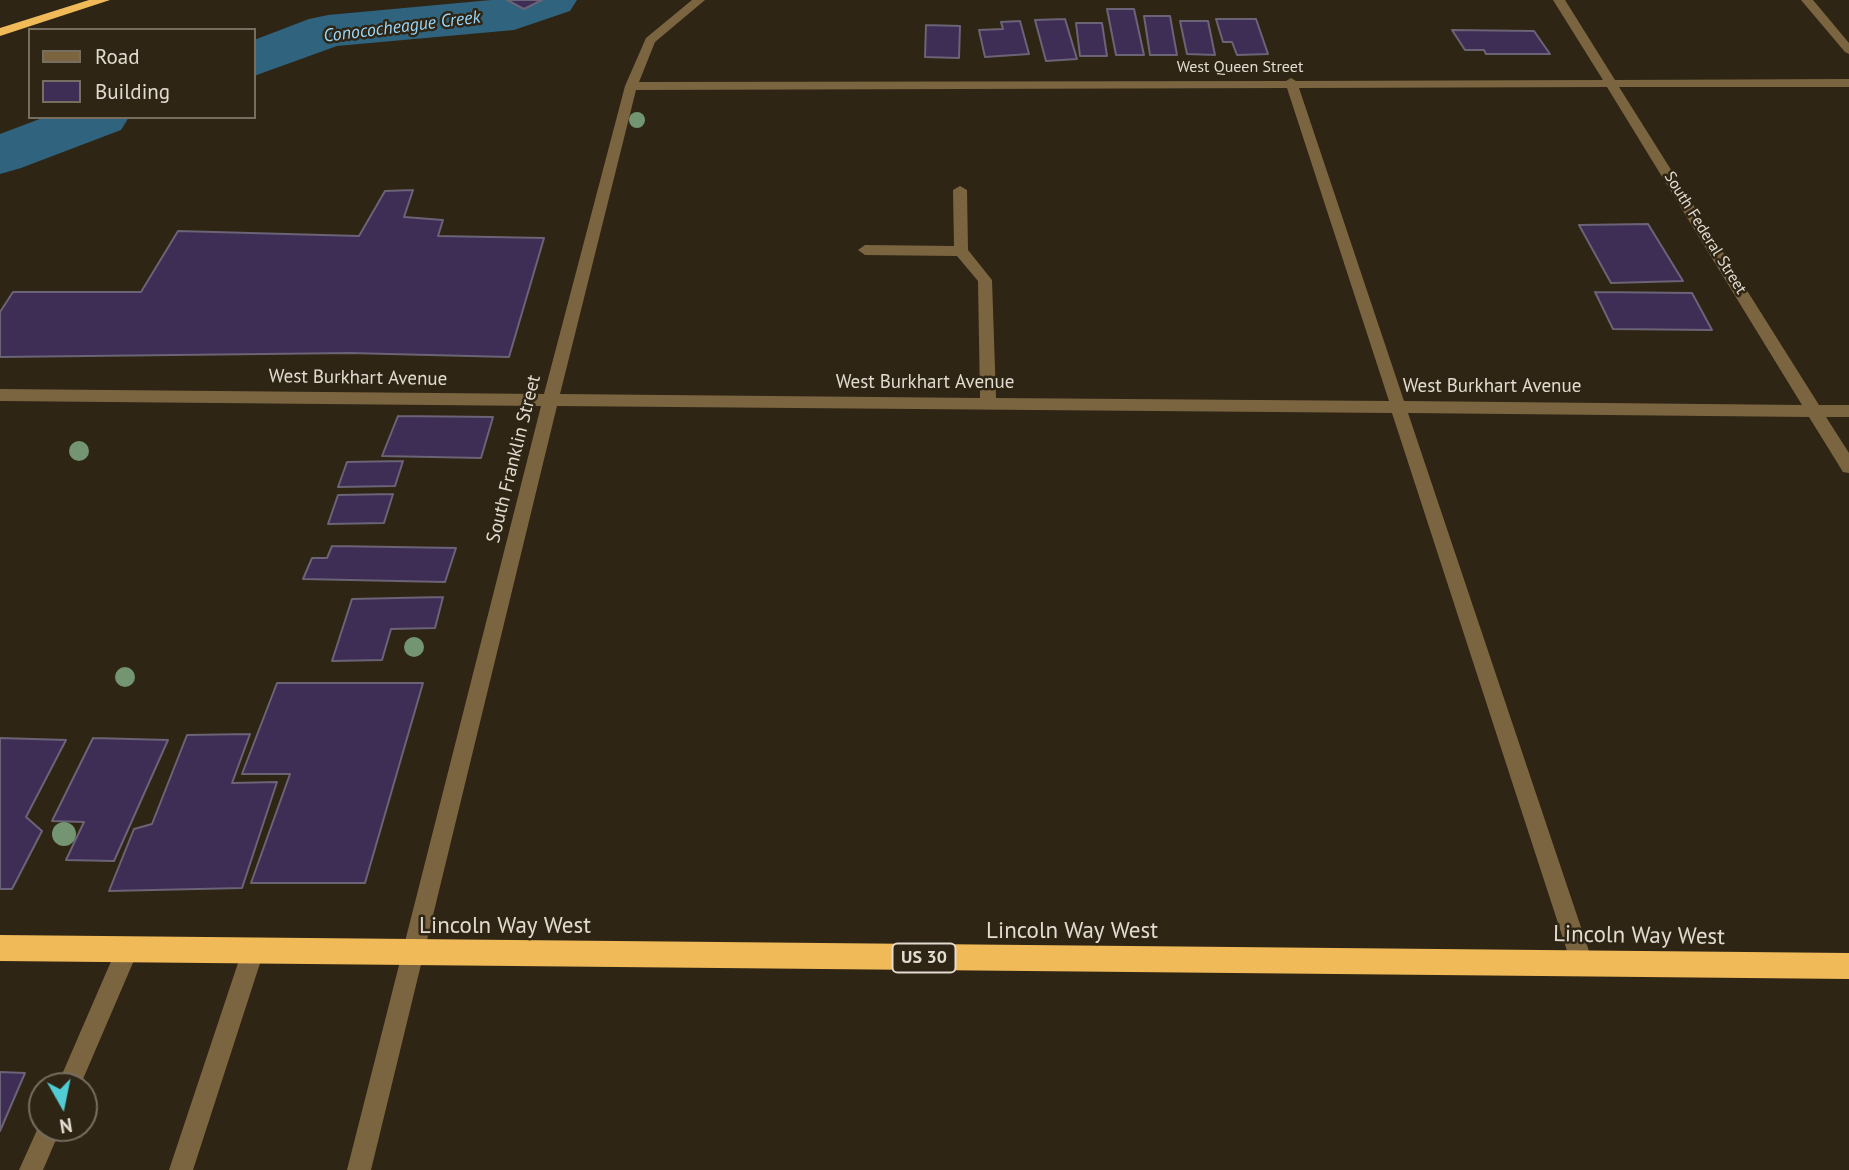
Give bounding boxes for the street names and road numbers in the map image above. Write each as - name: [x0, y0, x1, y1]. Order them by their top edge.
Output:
- street label: West Queen Street: [1177, 57, 1303, 77]
- street label: South Federal Street: [1660, 168, 1750, 298]
- street label: West Burkhart Avenue: [268, 365, 448, 391]
- street label: West Burkhart Avenue: [836, 372, 1014, 394]
- street label: South Franklin Street: [482, 373, 546, 545]
- street label: West Burkhart Avenue: [1403, 376, 1581, 398]
- street label: Lincoln Way West: [419, 912, 591, 940]
- street label: Lincoln Way West: [986, 917, 1158, 945]
- street label: Lincoln Way West: [1553, 921, 1725, 951]
- road number: US 30: [892, 944, 956, 973]

